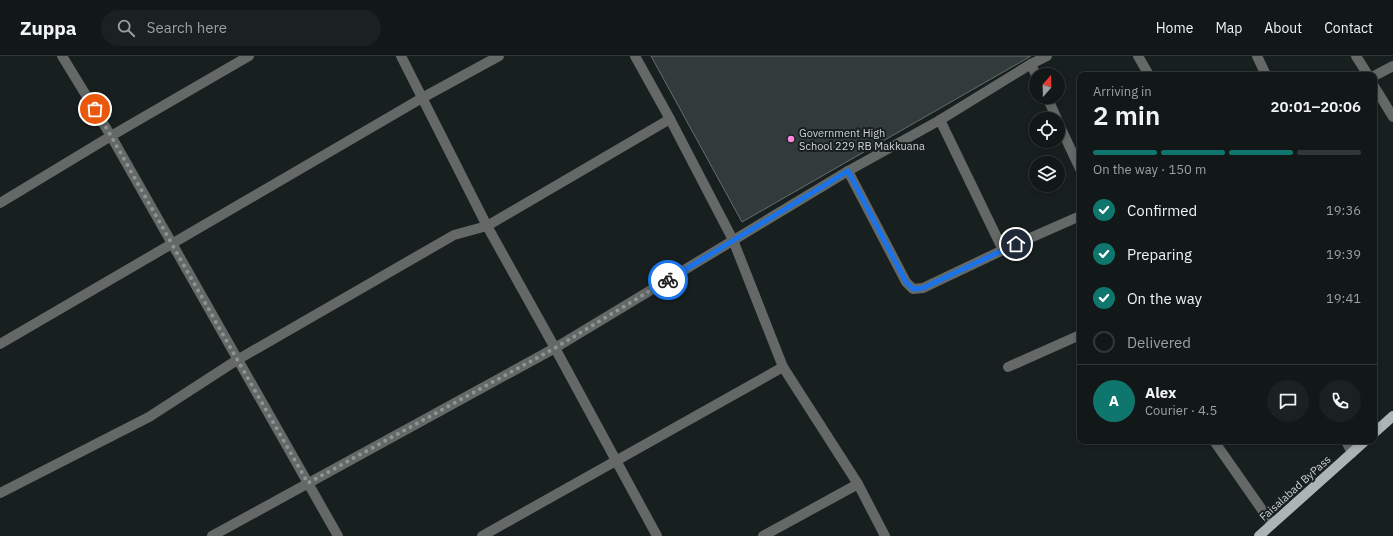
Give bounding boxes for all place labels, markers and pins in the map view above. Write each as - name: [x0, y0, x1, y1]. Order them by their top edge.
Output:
- pin: [78, 92, 112, 126]
- place label: Government High School 229 RB Makkuana: [799, 126, 925, 153]
- marker: Government High School 229 RB Makkuana: [786, 134, 796, 144]
- pin: [999, 227, 1033, 261]

